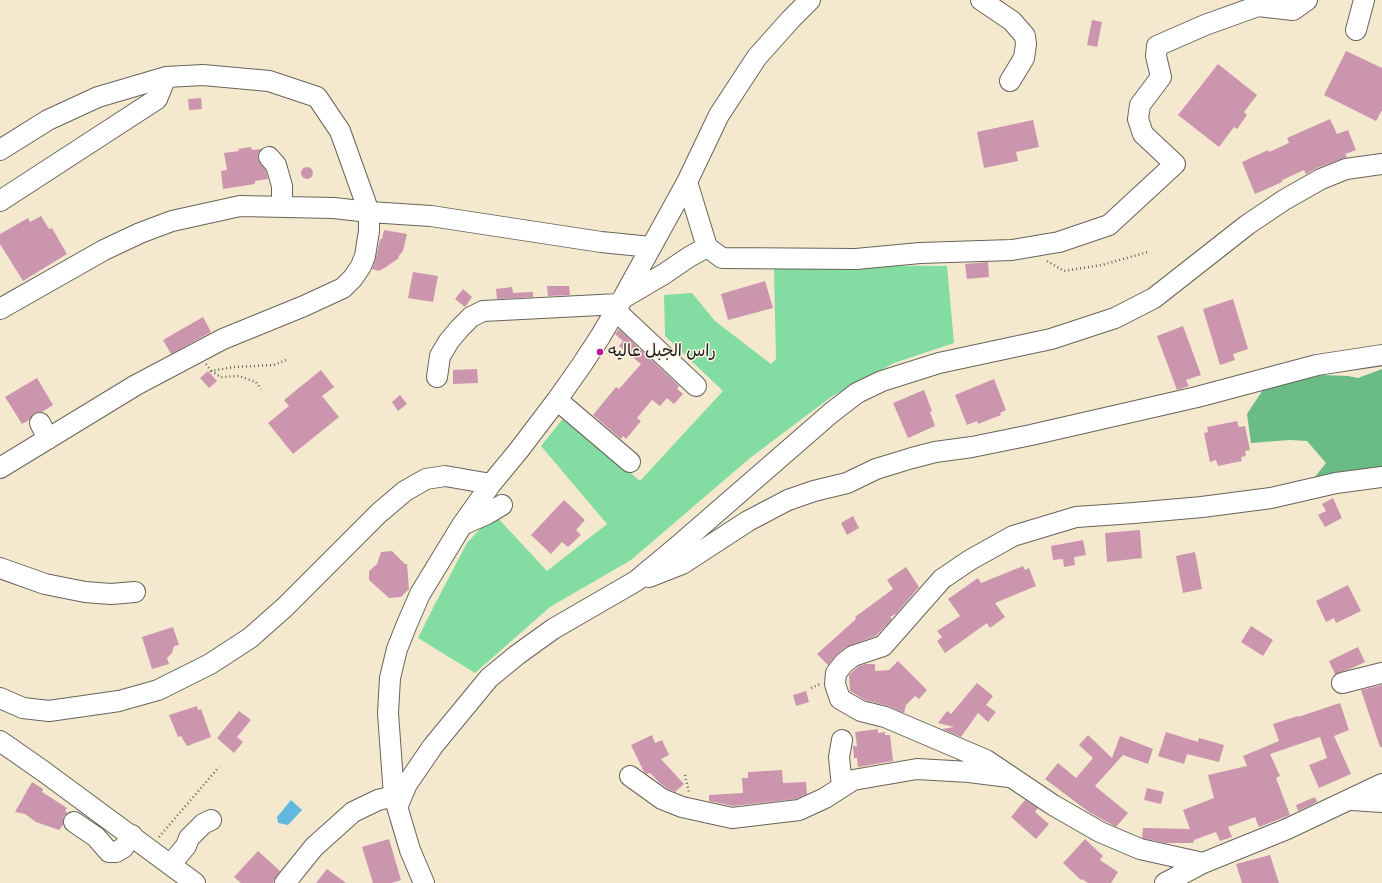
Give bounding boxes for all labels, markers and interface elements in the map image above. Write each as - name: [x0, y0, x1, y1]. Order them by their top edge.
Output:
- place label: راس الجبل عاليه: [608, 342, 716, 362]
- marker: راس الجبل عاليه: [595, 347, 605, 357]

